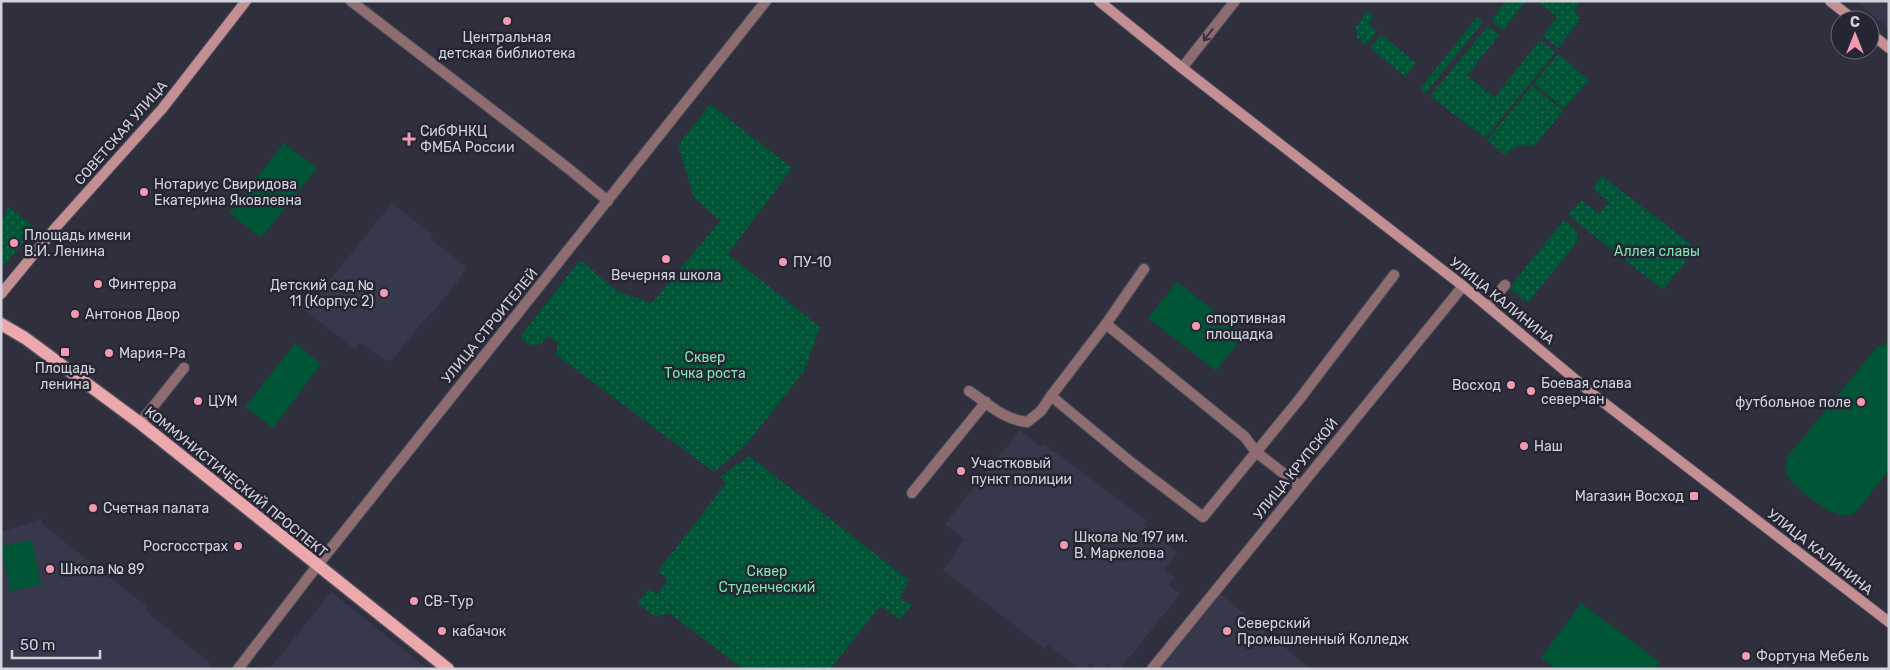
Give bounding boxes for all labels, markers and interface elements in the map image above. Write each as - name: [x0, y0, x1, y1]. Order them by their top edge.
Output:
- north arrow: [1830, 10, 1880, 60]
- text: С: [1850, 14, 1860, 31]
- marker: Центральная детская библиотека: [501, 15, 513, 27]
- one-way arrow: [1203, 28, 1214, 41]
- place label: Центральная детская библиотека: [438, 29, 576, 62]
- street label: СОВЕТСКАЯ УЛИЦА: [71, 77, 171, 189]
- place label: СибФНКЦ ФМБА России: [420, 123, 514, 156]
- marker: СибФНКЦ ФМБА России: [402, 132, 416, 146]
- place label: Нотариус Свиридова Екатерина Яковлевна: [154, 176, 302, 209]
- marker: Нотариус Свиридова Екатерина Яковлевна: [138, 186, 150, 198]
- place label: Площадь имени В.И. Ленина: [24, 227, 131, 260]
- marker: Площадь имени В.И. Ленина: [8, 237, 20, 249]
- park label: Аллея славы: [1614, 243, 1700, 260]
- marker: Вечерняя школа: [660, 253, 672, 265]
- place label: ПУ-10: [793, 254, 832, 271]
- street label: УЛИЦА КАЛИНИНА: [1446, 254, 1558, 349]
- marker: ПУ-10: [777, 256, 789, 268]
- street label: УЛИЦА СТРОИТЕЛЕЙ: [438, 265, 542, 387]
- place label: Вечерняя школа: [611, 267, 721, 284]
- place label: Финтерра: [108, 276, 176, 293]
- place label: Детский сад № 11 (Корпус 2): [270, 277, 374, 310]
- marker: Финтерра: [92, 278, 104, 290]
- marker: Детский сад № 11 (Корпус 2): [378, 287, 390, 299]
- place label: Антонов Двор: [85, 306, 180, 323]
- marker: Антонов Двор: [69, 308, 81, 320]
- place label: спортивная площадка: [1206, 310, 1286, 343]
- marker: спортивная площадка: [1190, 320, 1202, 332]
- place label: Мария-Ра: [119, 345, 186, 362]
- marker: Площадь ленина: [59, 346, 71, 358]
- marker: Мария-Ра: [103, 347, 115, 359]
- park label: Сквер Точка роста: [664, 349, 746, 382]
- place label: Площадь ленина: [35, 360, 95, 393]
- place label: Боевая слава северчан: [1541, 375, 1632, 408]
- place label: Восход: [1452, 377, 1501, 394]
- marker: Восход: [1505, 379, 1517, 391]
- marker: Боевая слава северчан: [1525, 385, 1537, 397]
- place label: ЦУМ: [208, 393, 238, 410]
- place label: футбольное поле: [1735, 394, 1851, 411]
- marker: ЦУМ: [192, 395, 204, 407]
- marker: футбольное поле: [1855, 396, 1867, 408]
- street label: КОММУНИСТИЧЕСКИЙ ПРОСПЕКТ: [141, 402, 331, 561]
- street label: УЛИЦА КРУПСКОЙ: [1249, 414, 1342, 523]
- place label: Наш: [1534, 438, 1563, 455]
- marker: Наш: [1518, 440, 1530, 452]
- place label: Участковый пункт полиции: [971, 455, 1072, 488]
- marker: Участковый пункт полиции: [955, 465, 967, 477]
- place label: Магазин Восход: [1575, 488, 1684, 505]
- marker: Магазин Восход: [1688, 490, 1700, 502]
- place label: Счетная палата: [103, 500, 209, 517]
- marker: Счетная палата: [87, 502, 99, 514]
- street label: УЛИЦА КАЛИНИНА: [1764, 505, 1877, 599]
- place label: Школа № 197 им. В. Маркелова: [1074, 529, 1188, 562]
- place label: Росгосстрах: [143, 538, 228, 555]
- marker: Школа № 197 им. В. Маркелова: [1058, 539, 1070, 551]
- marker: Росгосстрах: [232, 540, 244, 552]
- place label: Школа № 89: [60, 561, 145, 578]
- marker: Школа № 89: [44, 563, 56, 575]
- park label: Сквер Студенческий: [719, 563, 815, 596]
- place label: СВ-Тур: [424, 593, 474, 610]
- marker: СВ-Тур: [408, 595, 420, 607]
- place label: Северский Промышленный Колледж: [1237, 615, 1409, 648]
- place label: кабачок: [452, 623, 507, 640]
- marker: кабачок: [436, 625, 448, 637]
- marker: Северский Промышленный Колледж: [1221, 625, 1233, 637]
- scale bar: [12, 628, 100, 660]
- text: 50 m: [20, 636, 55, 654]
- place label: Фортуна Мебель: [1756, 648, 1869, 665]
- marker: Фортуна Мебель: [1740, 650, 1752, 662]

